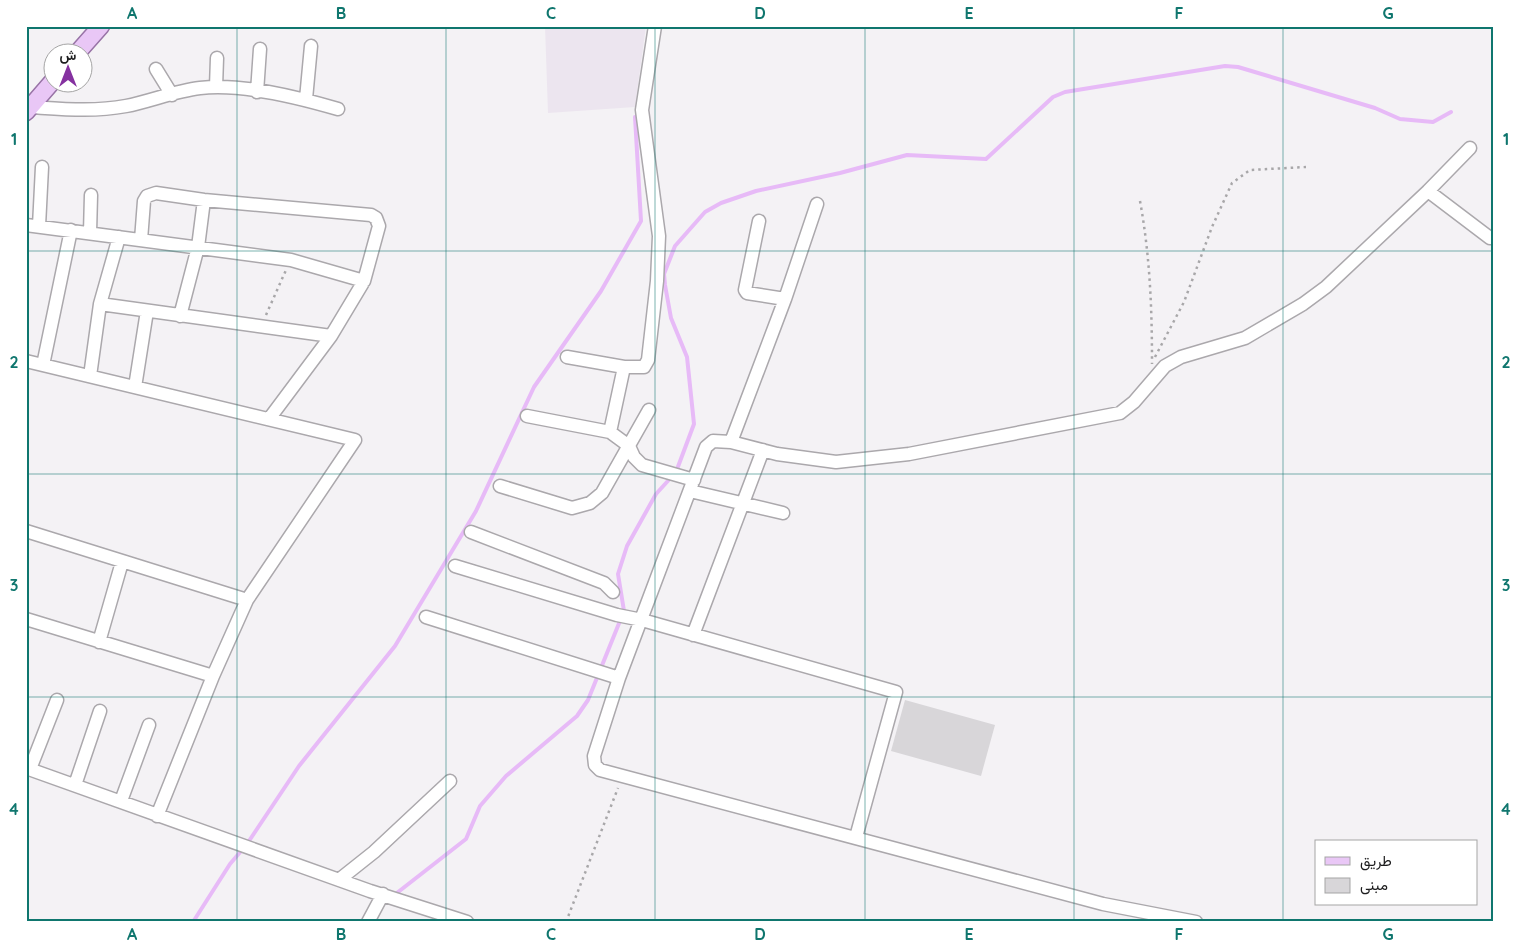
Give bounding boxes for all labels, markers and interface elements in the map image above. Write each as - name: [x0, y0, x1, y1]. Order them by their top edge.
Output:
- text: A: [127, 3, 138, 23]
- text: B: [336, 3, 346, 23]
- text: C: [546, 3, 556, 23]
- text: D: [754, 3, 766, 23]
- text: E: [964, 3, 974, 23]
- text: F: [1175, 3, 1184, 23]
- text: G: [1382, 3, 1394, 23]
- north arrow: [42, 42, 92, 92]
- text: ش: [60, 46, 77, 64]
- text: 1: [11, 129, 17, 149]
- text: 1: [1503, 129, 1509, 149]
- text: 2: [9, 352, 19, 372]
- text: 2: [1501, 352, 1511, 372]
- text: 3: [10, 575, 18, 595]
- text: 3: [1502, 575, 1510, 595]
- text: 4: [9, 799, 19, 819]
- text: 4: [1501, 799, 1511, 819]
- legend: [1315, 840, 1478, 906]
- text: طريق: [1360, 851, 1392, 871]
- text: مبنى: [1360, 875, 1388, 895]
- text: A: [127, 924, 138, 944]
- text: B: [336, 924, 346, 944]
- text: C: [546, 924, 556, 944]
- text: D: [754, 924, 766, 944]
- text: E: [964, 924, 974, 944]
- text: F: [1175, 924, 1184, 944]
- text: G: [1382, 924, 1394, 944]

